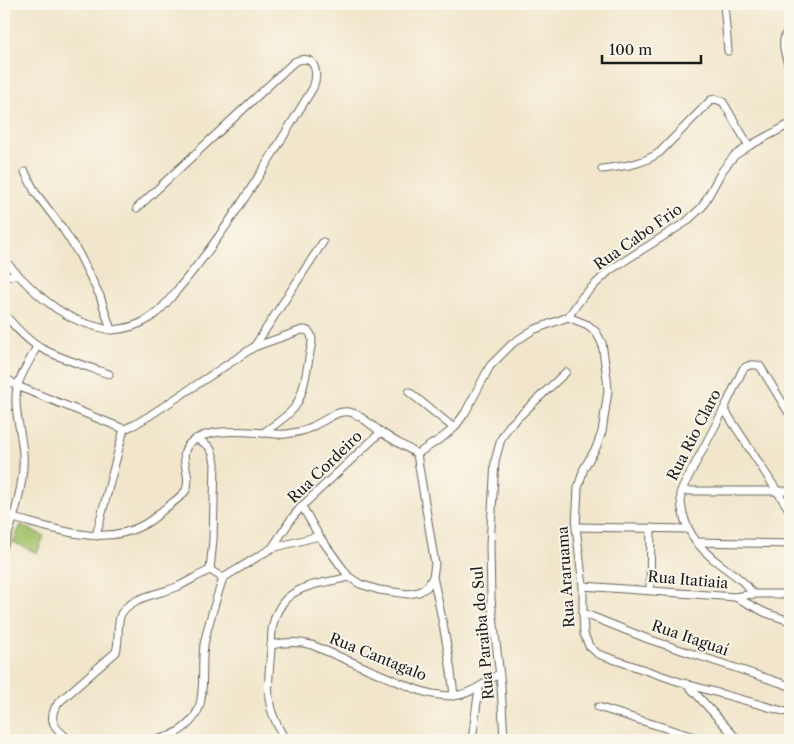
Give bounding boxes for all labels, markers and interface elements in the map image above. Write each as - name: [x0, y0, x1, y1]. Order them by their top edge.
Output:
- scale bar: [602, 32, 700, 64]
- text: 100 m: [609, 40, 652, 59]
- street label: Rua Cabo Frio: [590, 199, 686, 274]
- street label: Rua Rio Claro: [662, 386, 725, 484]
- street label: Rua Cordeiro: [283, 426, 366, 507]
- street label: Rua Araruama: [552, 525, 579, 629]
- street label: Rua Paraiba do Sul: [467, 565, 498, 701]
- street label: Rua Itatiaia: [647, 567, 729, 592]
- street label: Rua Itaguaí: [649, 615, 732, 660]
- street label: Rua Cantagalo: [327, 628, 430, 685]

